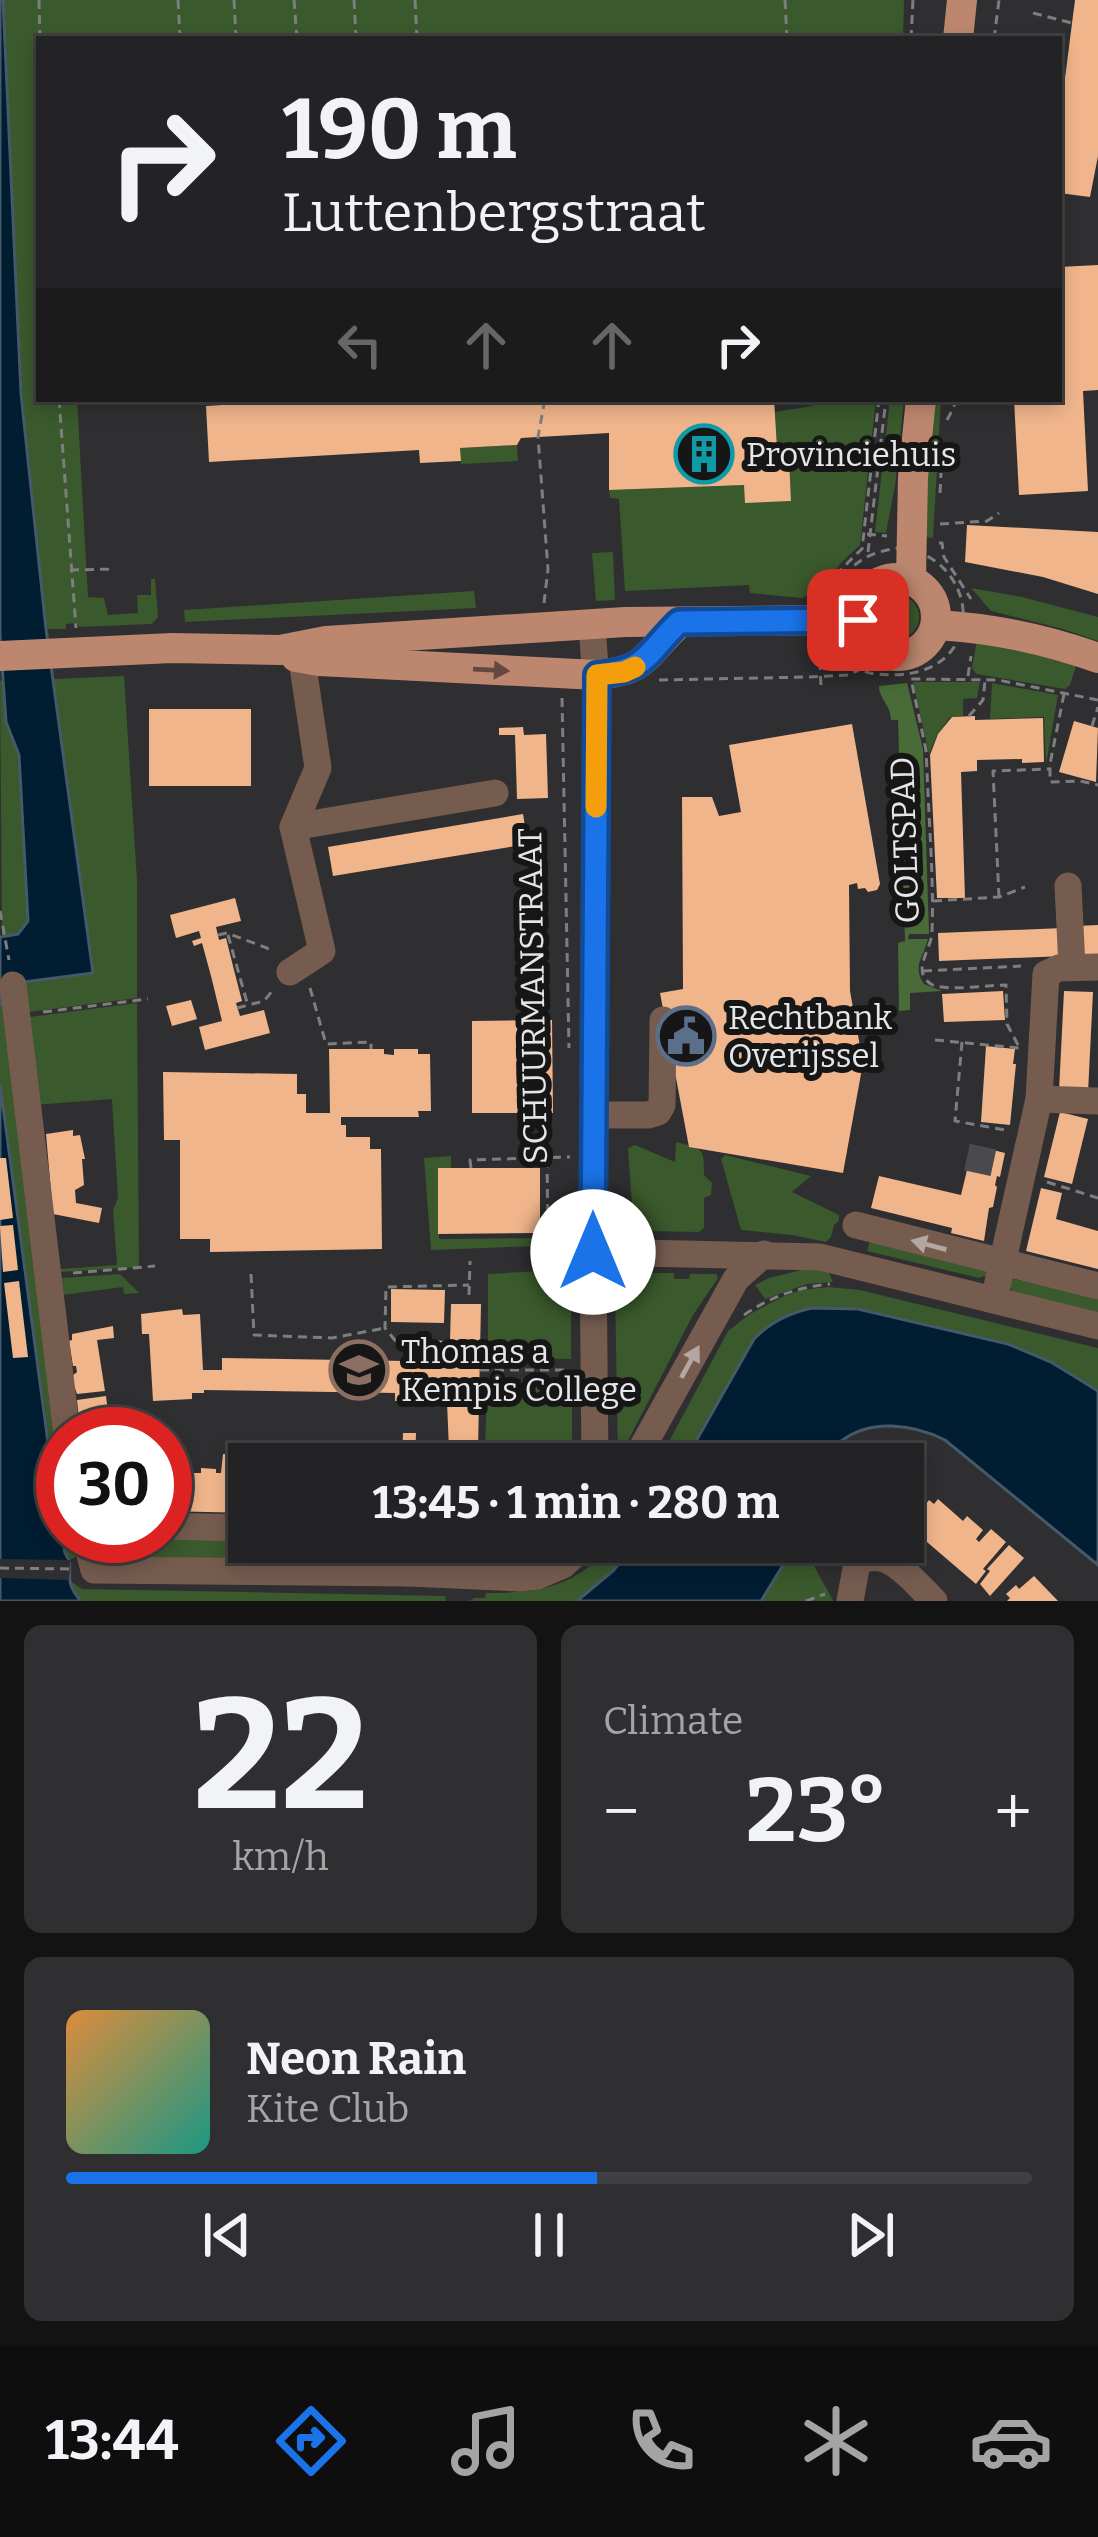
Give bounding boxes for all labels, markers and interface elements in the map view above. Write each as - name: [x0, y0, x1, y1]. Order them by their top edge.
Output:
- text: 190 m: [282, 79, 517, 180]
- icon: right: [84, 84, 240, 240]
- text: Luttenbergstraat: [282, 181, 706, 245]
- icon: left: [327, 312, 393, 378]
- icon: ahead: [453, 312, 519, 378]
- icon: ahead: [579, 312, 645, 378]
- icon: right: [705, 312, 771, 378]
- building icon: Provinciehuis: [673, 423, 735, 485]
- place label: Provinciehuis: [746, 435, 956, 475]
- pin: [807, 569, 909, 671]
- icon: arrive: [825, 587, 891, 653]
- one-way arrow: [473, 661, 511, 680]
- street label: GOLTSPAD: [882, 756, 928, 924]
- street label: SCHUURMANSTRAAT: [510, 827, 556, 1165]
- place label: Rechtbank Overijssel: [728, 998, 893, 1076]
- public building icon: Rechtbank Overijssel: [655, 1005, 717, 1067]
- position arrow: [530, 1189, 656, 1315]
- one-way arrow: [910, 1234, 947, 1253]
- place label: Thomas a Kempis College: [401, 1332, 637, 1410]
- school or university icon: Thomas a Kempis College: [328, 1339, 390, 1401]
- one-way arrow: [678, 1345, 699, 1378]
- speed limit sign: 30: [36, 1407, 192, 1563]
- text: 13:45 · 1 min · 280 m: [372, 1476, 780, 1530]
- text: 22: [193, 1662, 368, 1849]
- text: Climate: [603, 1698, 743, 1744]
- text: 23°: [746, 1757, 888, 1865]
- text: −: [603, 1772, 639, 1851]
- text: +: [994, 1772, 1032, 1851]
- text: km/h: [232, 1834, 329, 1880]
- text: Neon Rain: [246, 2032, 466, 2086]
- text: Kite Club: [246, 2086, 409, 2132]
- icon: previous: [194, 2202, 260, 2268]
- icon: pause: [516, 2202, 582, 2268]
- icon: next: [838, 2202, 904, 2268]
- icon: directions: [269, 2399, 353, 2483]
- icon: music: [444, 2399, 528, 2483]
- icon: phone: [619, 2399, 703, 2483]
- icon: climate: [794, 2399, 878, 2483]
- icon: car: [969, 2399, 1053, 2483]
- text: 13:44: [45, 2409, 179, 2473]

